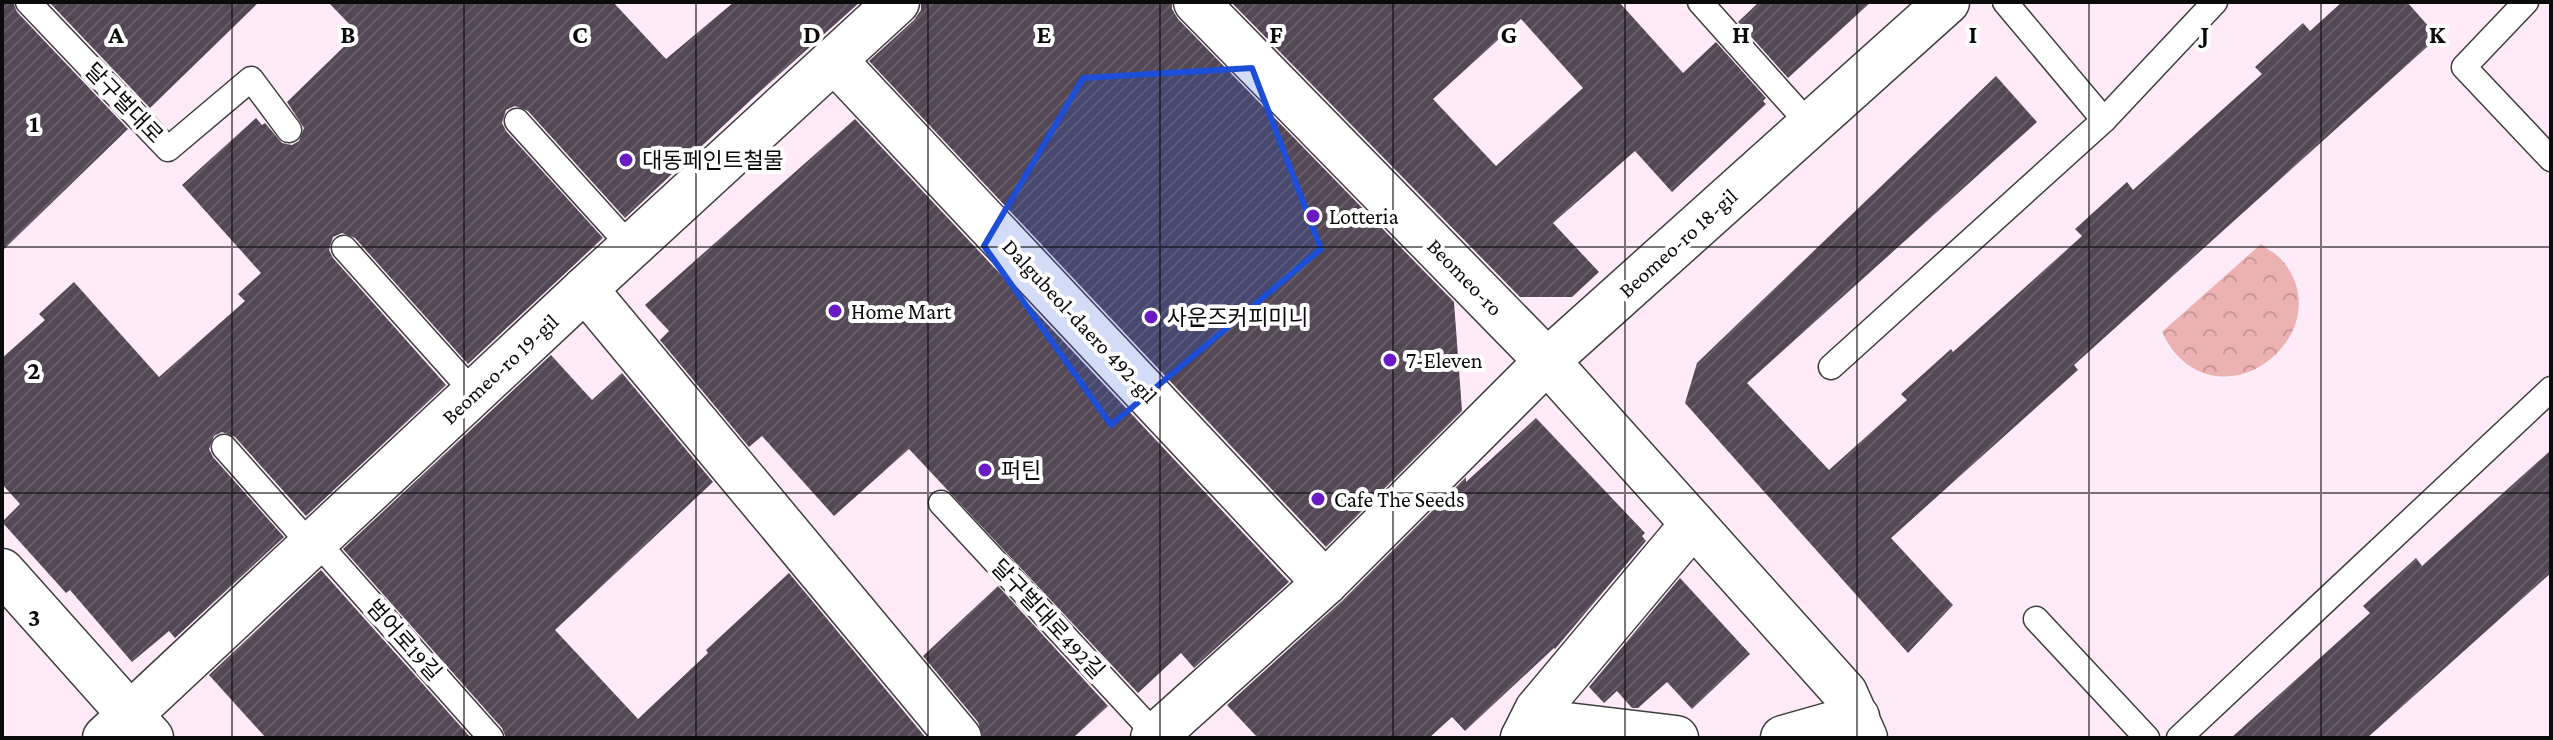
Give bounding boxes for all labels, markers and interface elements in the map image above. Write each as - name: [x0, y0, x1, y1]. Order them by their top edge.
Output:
- text: A: [107, 20, 124, 49]
- text: B: [340, 20, 356, 49]
- text: C: [572, 20, 588, 49]
- text: D: [803, 20, 821, 49]
- text: E: [1037, 20, 1052, 49]
- text: F: [1269, 20, 1283, 49]
- text: G: [1501, 20, 1517, 49]
- text: H: [1732, 20, 1750, 49]
- text: I: [1969, 20, 1977, 49]
- text: J: [2198, 20, 2209, 49]
- text: K: [2429, 20, 2446, 49]
- street label: 달구벌대로: [80, 58, 168, 148]
- text: 1: [29, 109, 39, 138]
- place label: 대동페인트철물: [642, 148, 784, 173]
- marker: 대동페인트철물: [617, 151, 635, 169]
- street label: Beomeo-ro 18-gil: [1614, 183, 1743, 303]
- place label: Lotteria: [1329, 204, 1399, 229]
- marker: Lotteria: [1304, 207, 1322, 225]
- street label: Beomeo-ro: [1422, 233, 1508, 321]
- street label: Dalgubeol-daero 492-gil: [997, 234, 1163, 408]
- place label: Home Mart: [851, 299, 952, 324]
- marker: Home Mart: [826, 302, 844, 320]
- place label: 사운즈커피미니: [1167, 305, 1309, 330]
- street label: Beomeo-ro 19-gil: [437, 308, 564, 429]
- marker: 사운즈커피미니: [1142, 308, 1160, 326]
- place label: 7-Eleven: [1406, 348, 1483, 373]
- marker: 7-Eleven: [1381, 351, 1399, 369]
- text: 2: [27, 356, 41, 385]
- place label: 퍼틴: [1001, 458, 1041, 483]
- marker: 퍼틴: [976, 461, 994, 479]
- place label: Cafe The Seeds: [1334, 487, 1465, 512]
- marker: Cafe The Seeds: [1309, 490, 1327, 508]
- street label: 달구벌대로492길: [986, 554, 1110, 684]
- street label: 범어로19길: [361, 595, 447, 685]
- text: 3: [28, 603, 40, 632]

